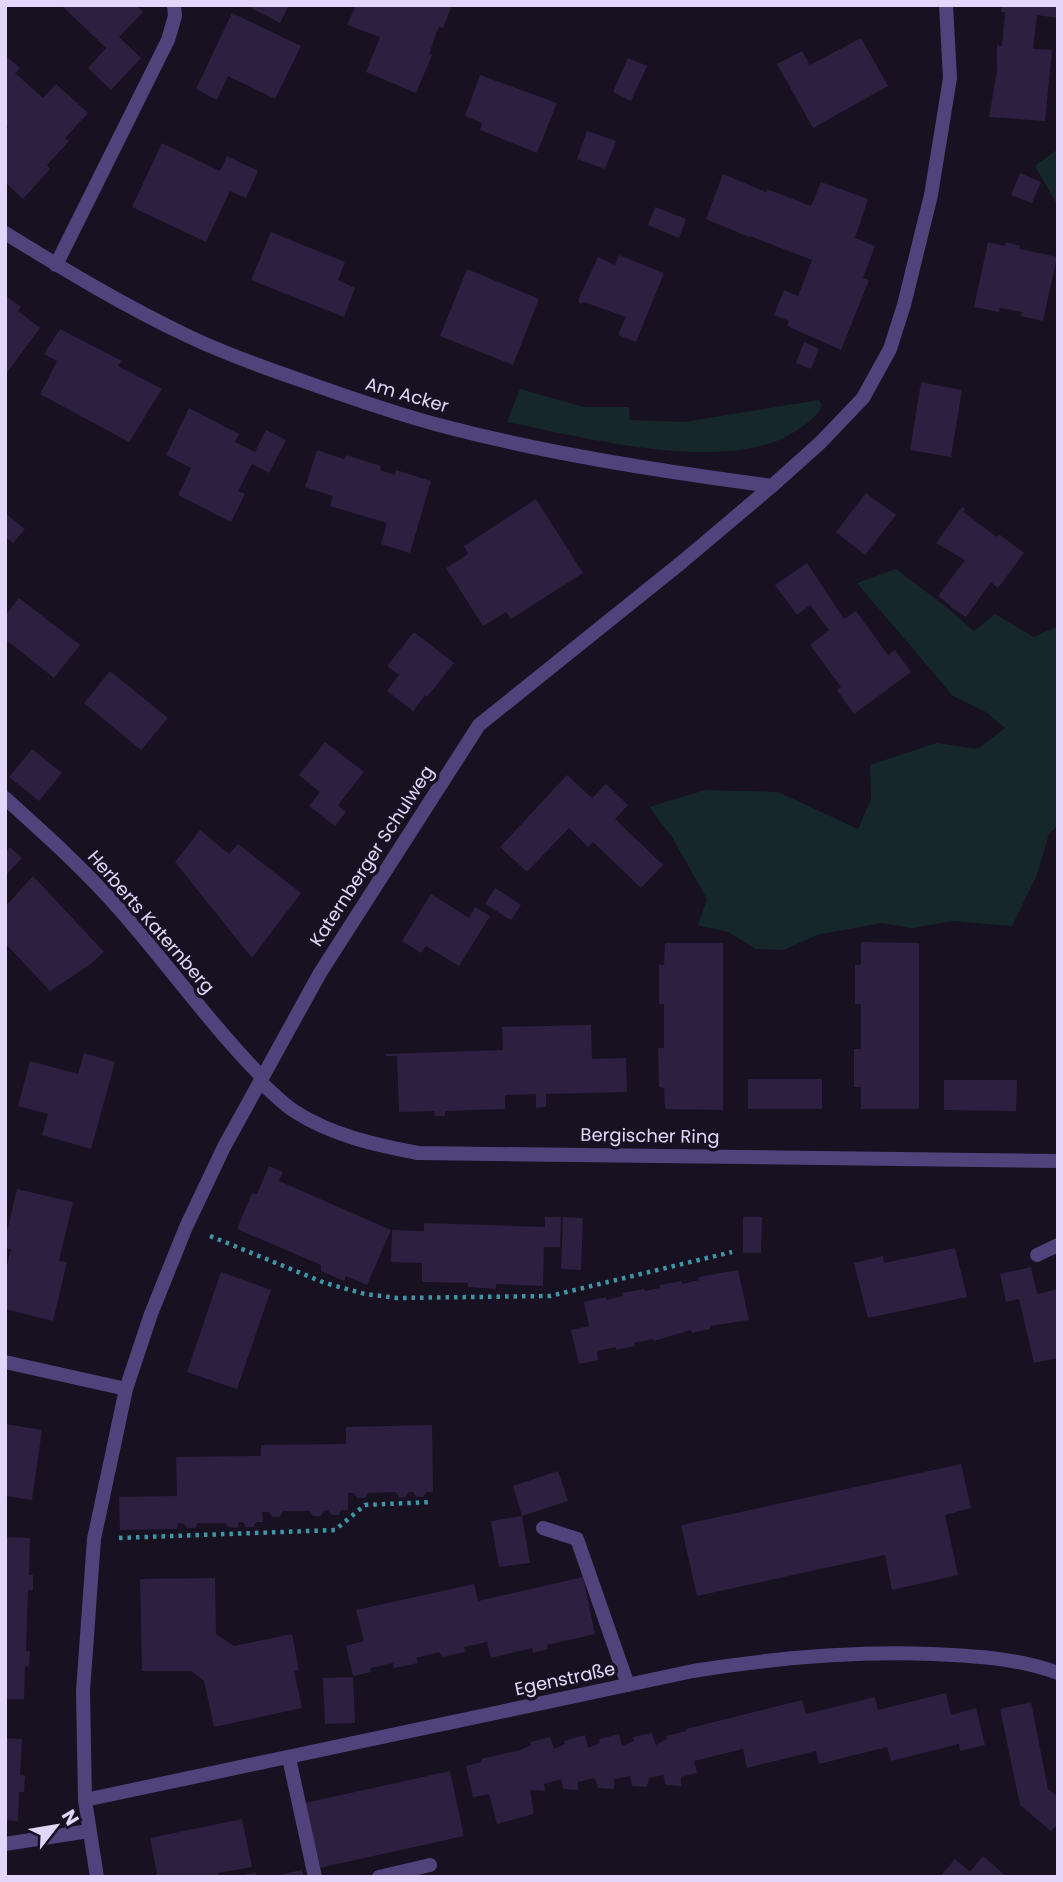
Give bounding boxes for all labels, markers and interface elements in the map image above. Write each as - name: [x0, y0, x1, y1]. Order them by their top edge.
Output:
- street label: Am Acker: [363, 371, 452, 418]
- street label: Katernberger Schulweg: [304, 761, 439, 951]
- street label: Herberts Katernberg: [82, 845, 221, 999]
- street label: Bergischer Ring: [580, 1122, 720, 1149]
- street label: Egenstraße: [512, 1656, 618, 1701]
- north arrow: [21, 1791, 91, 1861]
- text: N: [55, 1804, 85, 1831]

